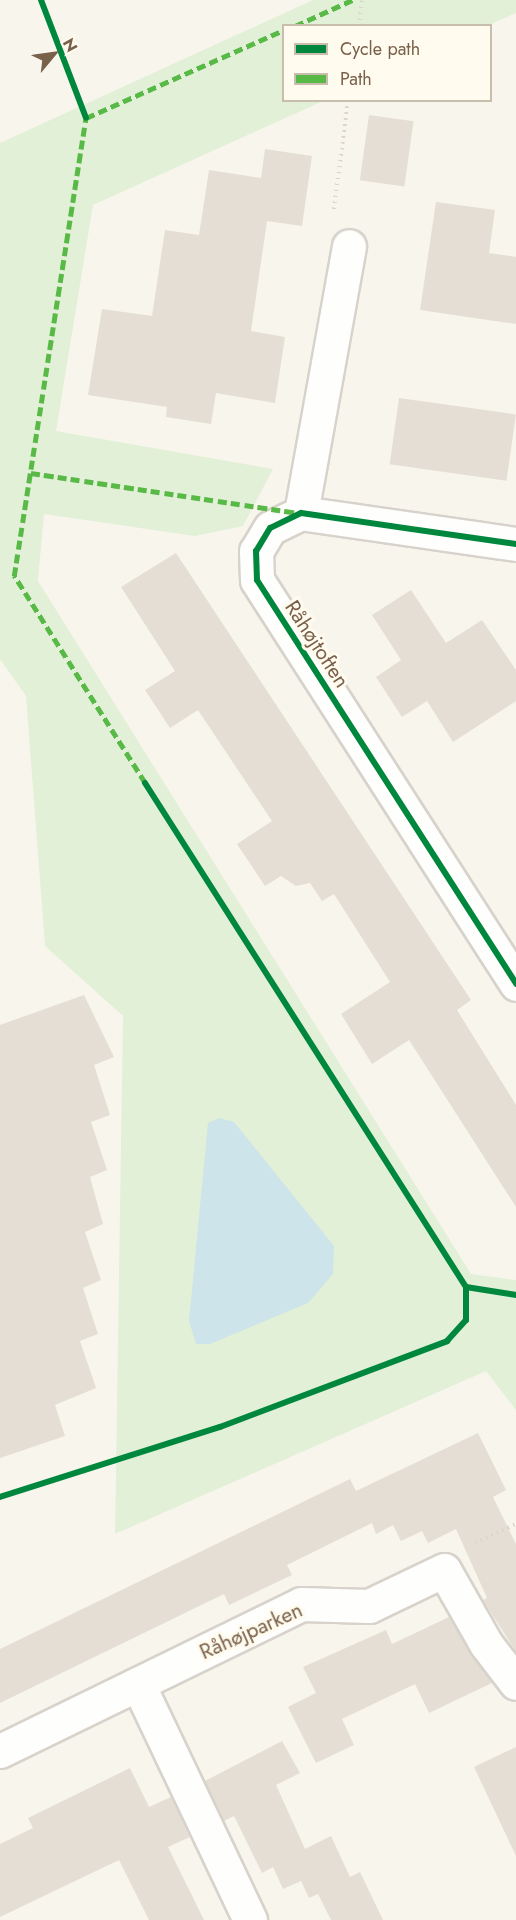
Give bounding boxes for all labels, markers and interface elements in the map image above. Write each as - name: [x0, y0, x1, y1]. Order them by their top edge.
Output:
- north arrow: [24, 24, 84, 84]
- legend: [282, 24, 492, 102]
- text: N: [57, 34, 83, 56]
- text: Cycle path: [340, 36, 420, 62]
- text: Path: [340, 66, 372, 92]
- street label: Råhøjtoften: [279, 596, 355, 692]
- street label: Råhøjparken: [196, 1597, 306, 1665]

